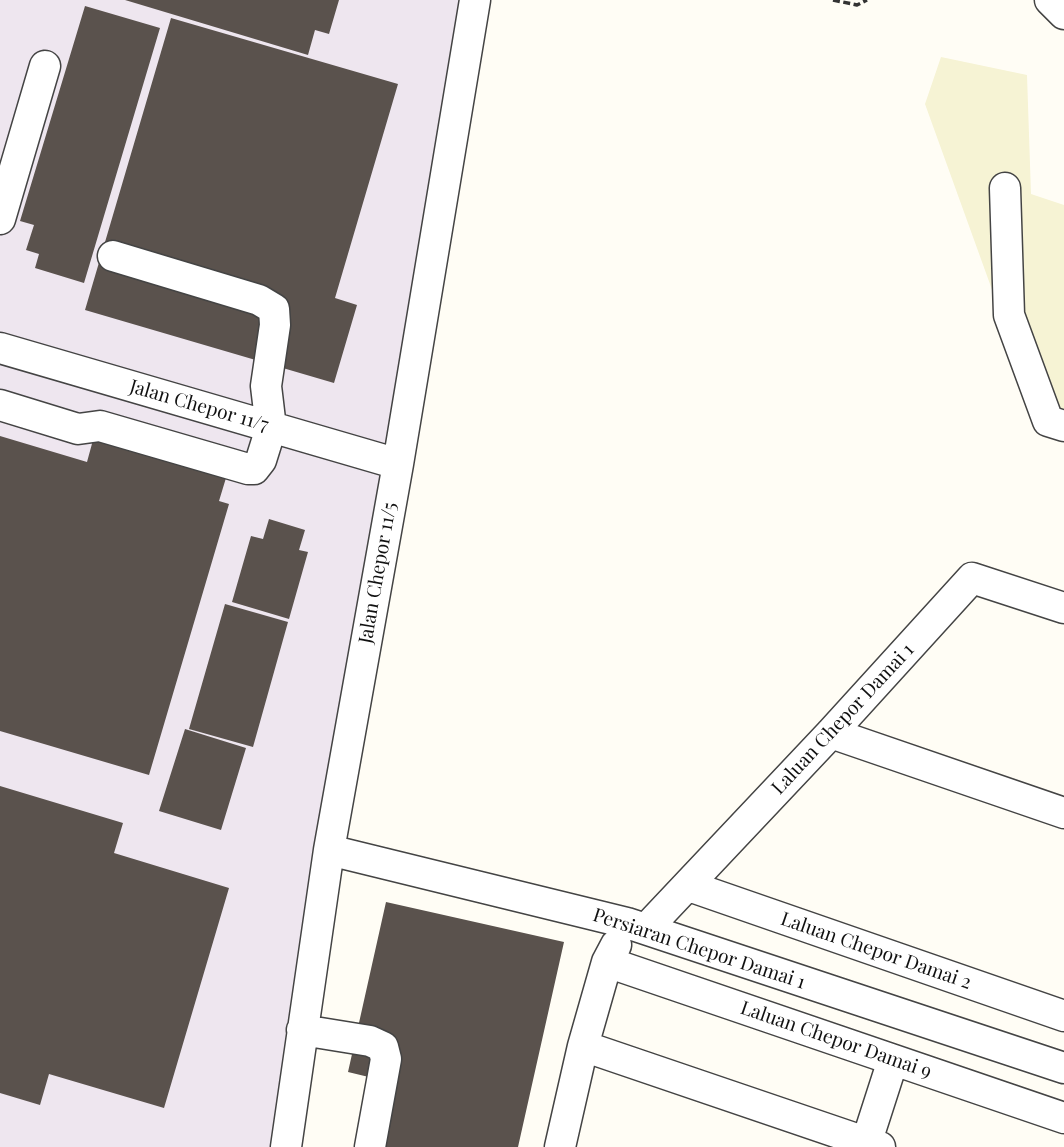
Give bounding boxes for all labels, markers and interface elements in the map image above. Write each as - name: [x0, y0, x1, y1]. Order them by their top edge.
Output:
- street label: Jalan Chepor 11/7: [127, 375, 271, 437]
- street label: Jalan Chepor 11/5: [354, 500, 402, 646]
- street label: Laluan Chepor Damai 1: [767, 639, 919, 799]
- street label: Persiaran Chepor Damai 1: [590, 904, 808, 994]
- street label: Laluan Chepor Damai 2: [778, 908, 974, 994]
- street label: Laluan Chepor Damai 9: [737, 997, 935, 1083]

